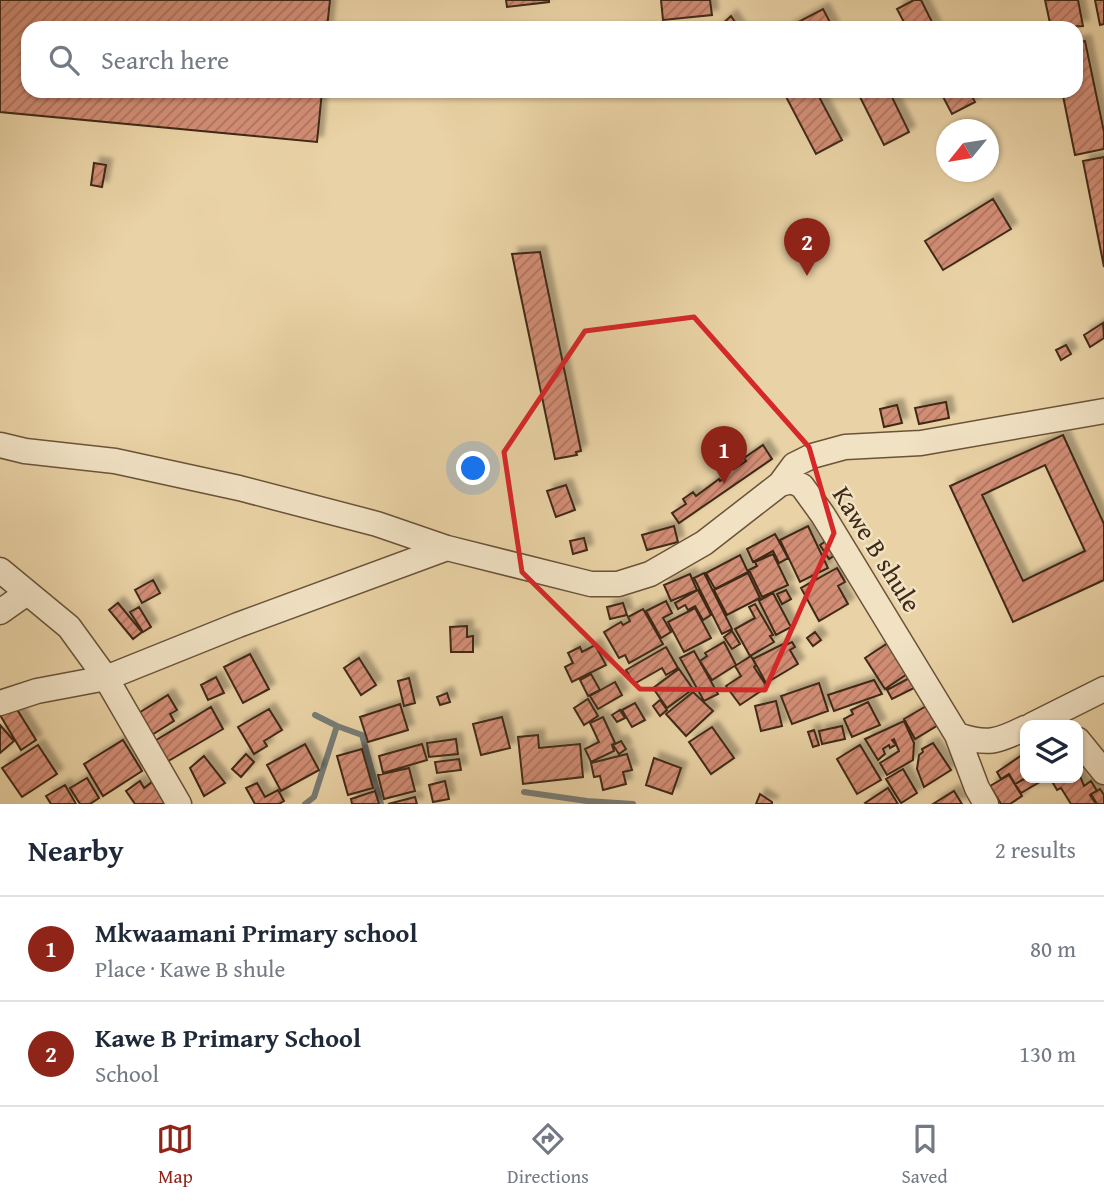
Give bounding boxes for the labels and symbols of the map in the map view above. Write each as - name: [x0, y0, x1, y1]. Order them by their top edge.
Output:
- north arrow: [936, 119, 999, 182]
- pin: 2: [784, 218, 830, 276]
- pin: 1: [701, 426, 747, 484]
- your location: [456, 451, 490, 485]
- street label: Kawe B shule: [823, 478, 932, 619]

